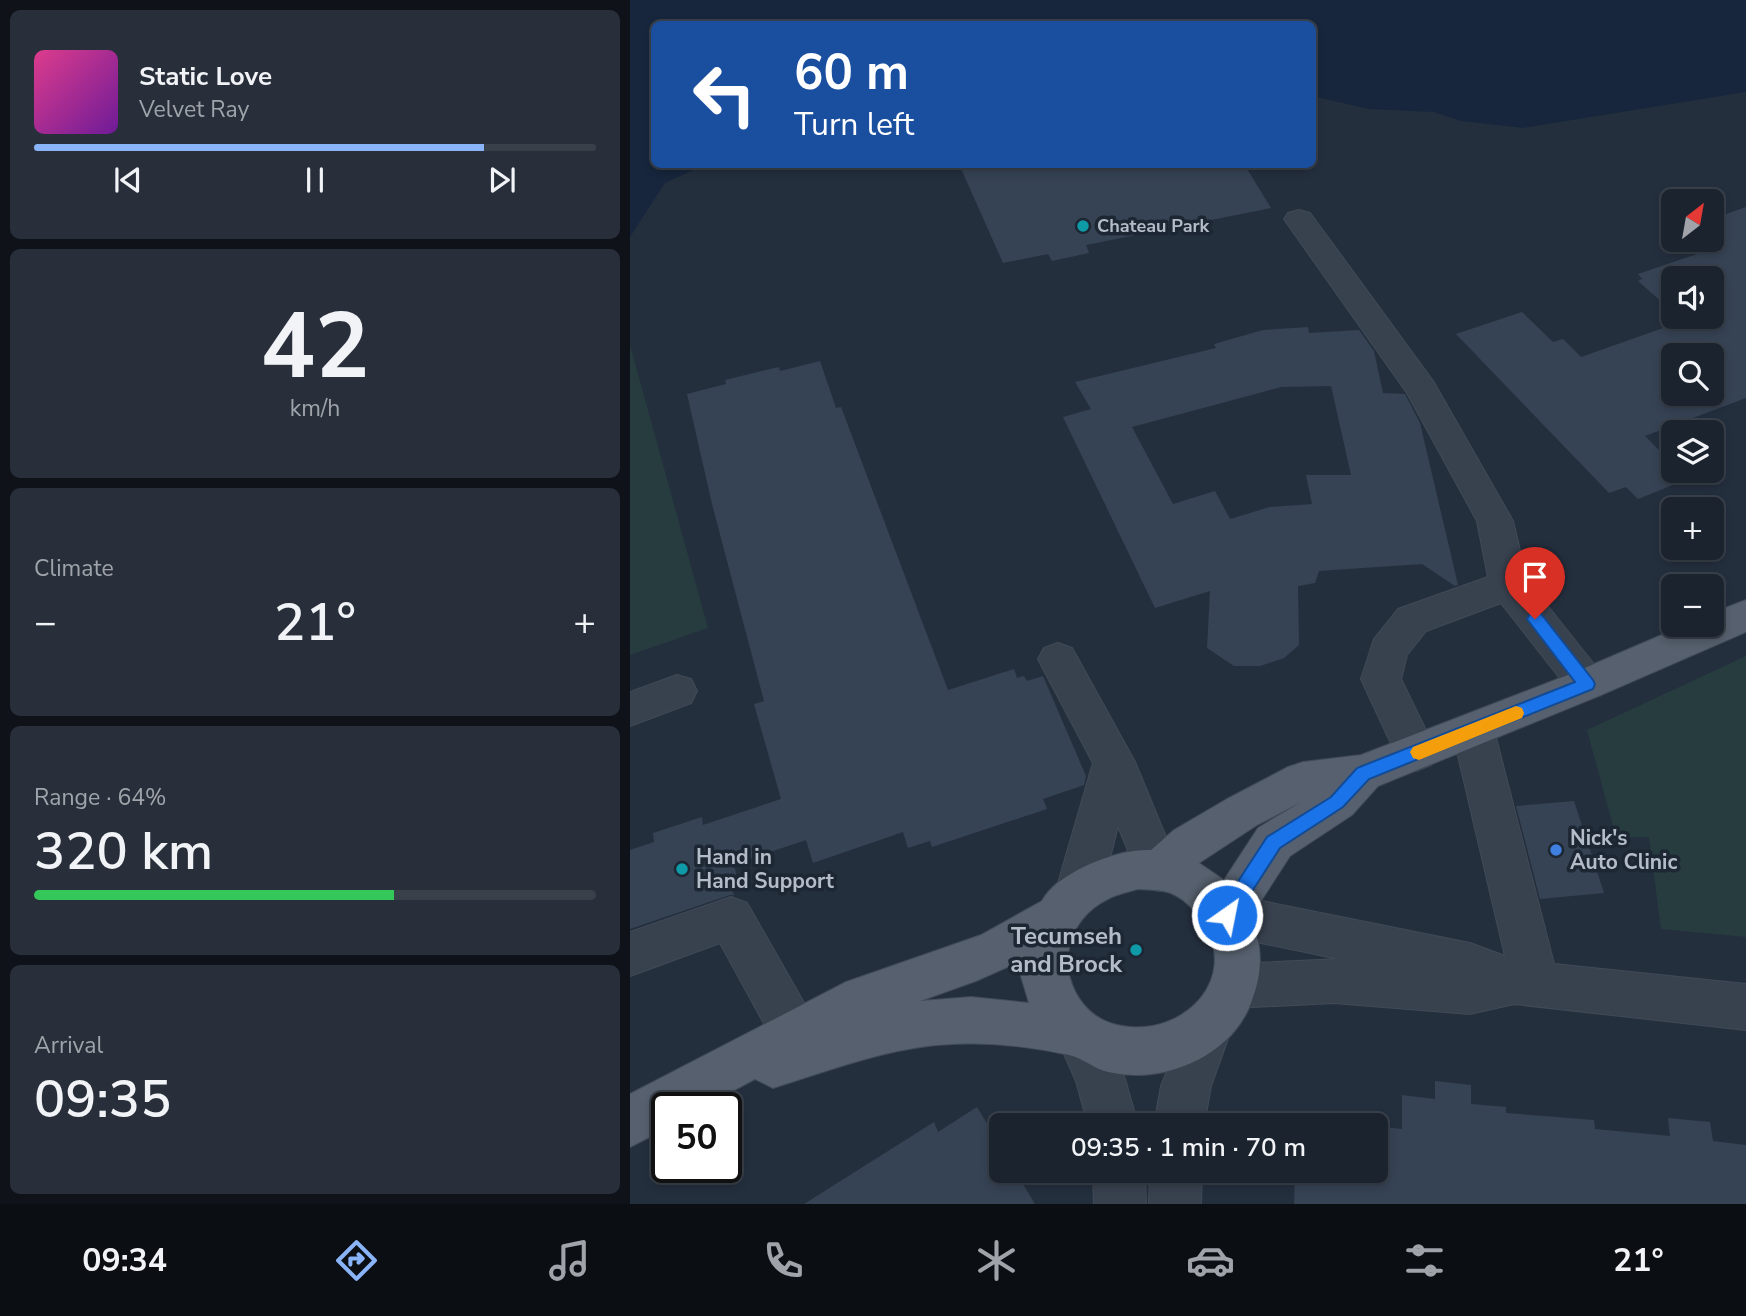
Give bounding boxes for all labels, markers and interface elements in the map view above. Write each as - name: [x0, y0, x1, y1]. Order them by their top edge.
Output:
- text: 60 m: [794, 39, 909, 106]
- icon: left: [679, 49, 770, 140]
- text: Static Love: [139, 59, 272, 94]
- text: Velvet Ray: [139, 94, 249, 125]
- text: Turn left: [794, 103, 914, 146]
- icon: previous: [109, 161, 147, 199]
- icon: pause: [296, 161, 334, 199]
- icon: next: [483, 161, 521, 199]
- north arrow: [1661, 189, 1724, 252]
- map controls: [1661, 189, 1724, 637]
- place label: Chateau Park: [1097, 214, 1210, 238]
- marker: Chateau Park: [1075, 218, 1091, 234]
- button: sound: [1661, 266, 1724, 329]
- text: 42: [260, 285, 370, 409]
- button: search: [1661, 343, 1724, 406]
- text: km/h: [290, 393, 340, 424]
- button: layers: [1661, 420, 1724, 483]
- button: +: [1661, 497, 1724, 560]
- pin: [1505, 547, 1565, 619]
- text: Climate: [34, 553, 114, 584]
- icon: arrive: [1516, 558, 1554, 596]
- button: −: [1661, 574, 1724, 637]
- text: 21°: [274, 587, 356, 658]
- text: −: [34, 597, 57, 648]
- text: +: [573, 597, 596, 648]
- text: Range · 64%: [34, 782, 166, 813]
- text: 320 km: [34, 816, 213, 887]
- place label: Nick's Auto Clinic: [1570, 824, 1677, 876]
- marker: Nick's Auto Clinic: [1548, 842, 1564, 858]
- place label: Hand in Hand Support: [696, 843, 835, 895]
- marker: Hand in Hand Support: [674, 861, 690, 877]
- position arrow: [1190, 878, 1264, 952]
- place label: Tecumseh and Brock: [1010, 920, 1123, 980]
- marker: Tecumseh and Brock: [1128, 942, 1144, 958]
- text: Arrival: [34, 1030, 103, 1061]
- text: 09:35: [34, 1064, 171, 1135]
- speed limit sign: 50: [651, 1092, 742, 1183]
- text: 09:35 · 1 min · 70 m: [1071, 1130, 1306, 1165]
- icon: directions: [332, 1236, 381, 1285]
- icon: music: [545, 1236, 594, 1285]
- icon: phone: [759, 1236, 808, 1285]
- icon: climate: [972, 1236, 1021, 1285]
- icon: car: [1186, 1236, 1235, 1285]
- icon: filters: [1400, 1236, 1449, 1285]
- text: 09:34: [82, 1239, 167, 1282]
- text: 21°: [1613, 1239, 1664, 1282]

